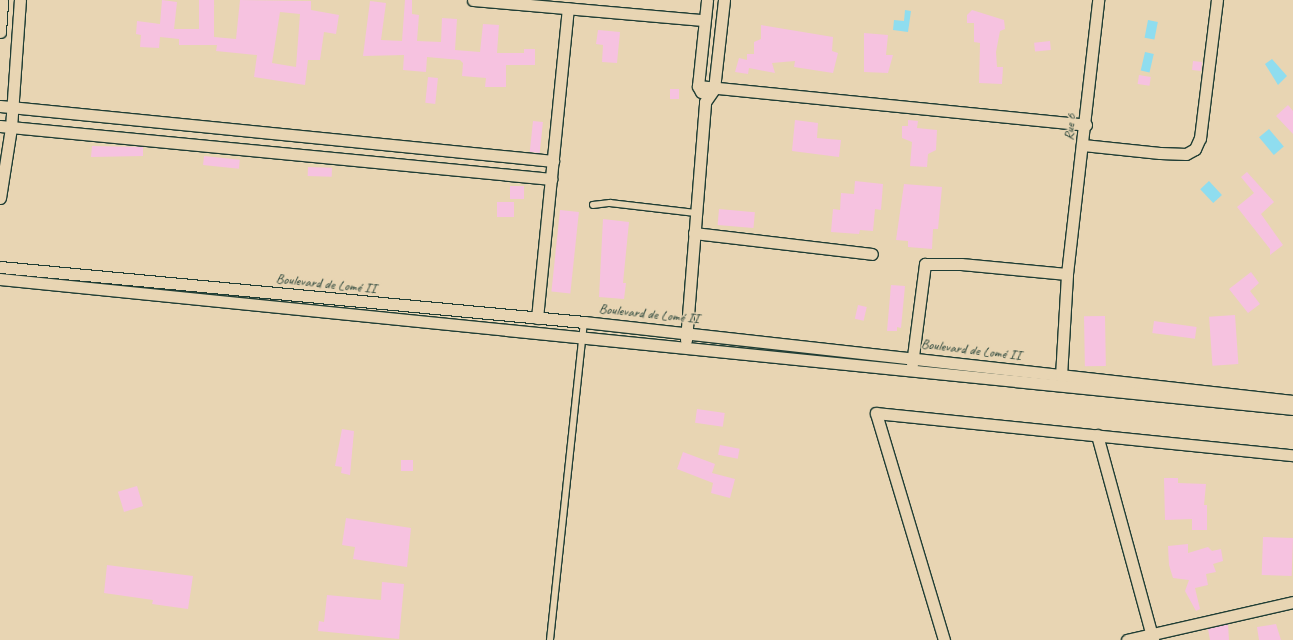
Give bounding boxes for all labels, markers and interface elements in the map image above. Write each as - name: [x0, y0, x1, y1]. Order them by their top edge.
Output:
- street label: Rue 6: [1060, 113, 1080, 141]
- street label: Boulevard de Lomé II: [275, 270, 377, 298]
- street label: Boulevard de Lomé II: [598, 300, 700, 328]
- street label: Boulevard de Lomé II: [920, 336, 1022, 364]

